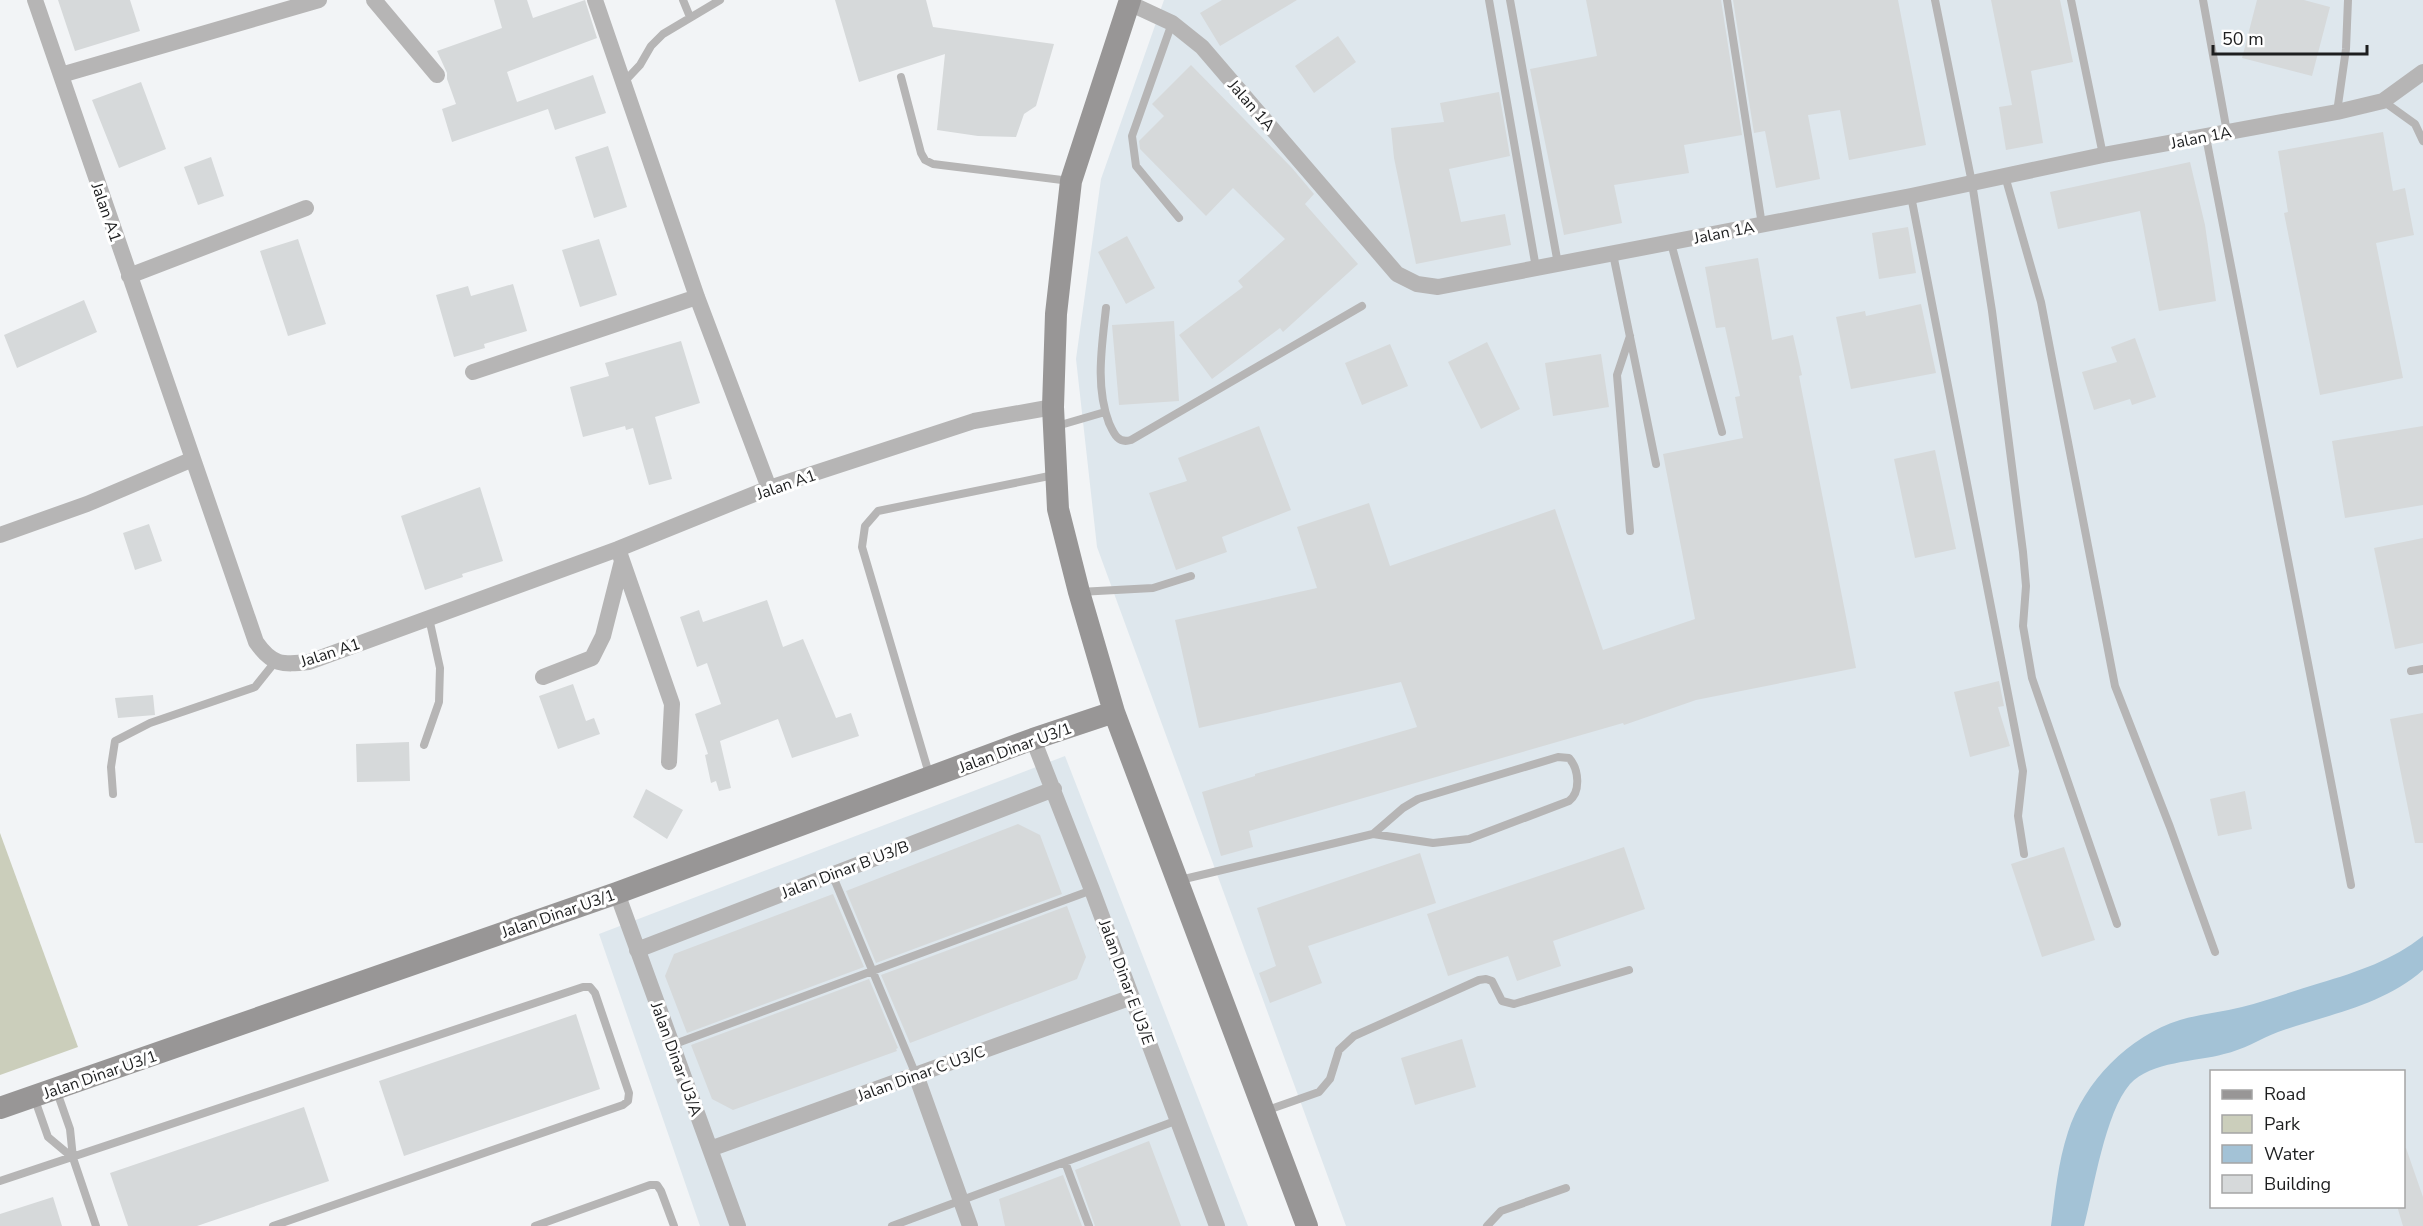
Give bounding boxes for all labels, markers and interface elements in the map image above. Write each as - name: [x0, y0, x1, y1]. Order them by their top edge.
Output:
- scale bar: [2213, 18, 2368, 56]
- text: 50 m: [2222, 27, 2264, 51]
- street label: Jalan 1A: [1222, 75, 1280, 136]
- street label: Jalan 1A: [2168, 121, 2234, 155]
- street label: Jalan A1: [85, 179, 126, 245]
- street label: Jalan 1A: [1691, 216, 1757, 250]
- street label: Jalan A1: [753, 465, 819, 506]
- street label: Jalan A1: [297, 633, 363, 673]
- street label: Jalan Dinar U3/1: [955, 717, 1075, 779]
- street label: Jalan Dinar B U3/B: [778, 836, 912, 905]
- street label: Jalan Dinar U3/1: [498, 884, 618, 944]
- street label: Jalan Dinar E U3/E: [1093, 916, 1159, 1048]
- street label: Jalan Dinar U3/A: [645, 998, 707, 1120]
- street label: Jalan Dinar C U3/C: [854, 1041, 988, 1108]
- street label: Jalan Dinar U3/1: [40, 1045, 160, 1105]
- legend: [2210, 1070, 2405, 1208]
- text: Road: [2264, 1082, 2306, 1106]
- text: Park: [2264, 1112, 2301, 1136]
- text: Water: [2264, 1142, 2315, 1166]
- text: Building: [2264, 1172, 2331, 1196]

